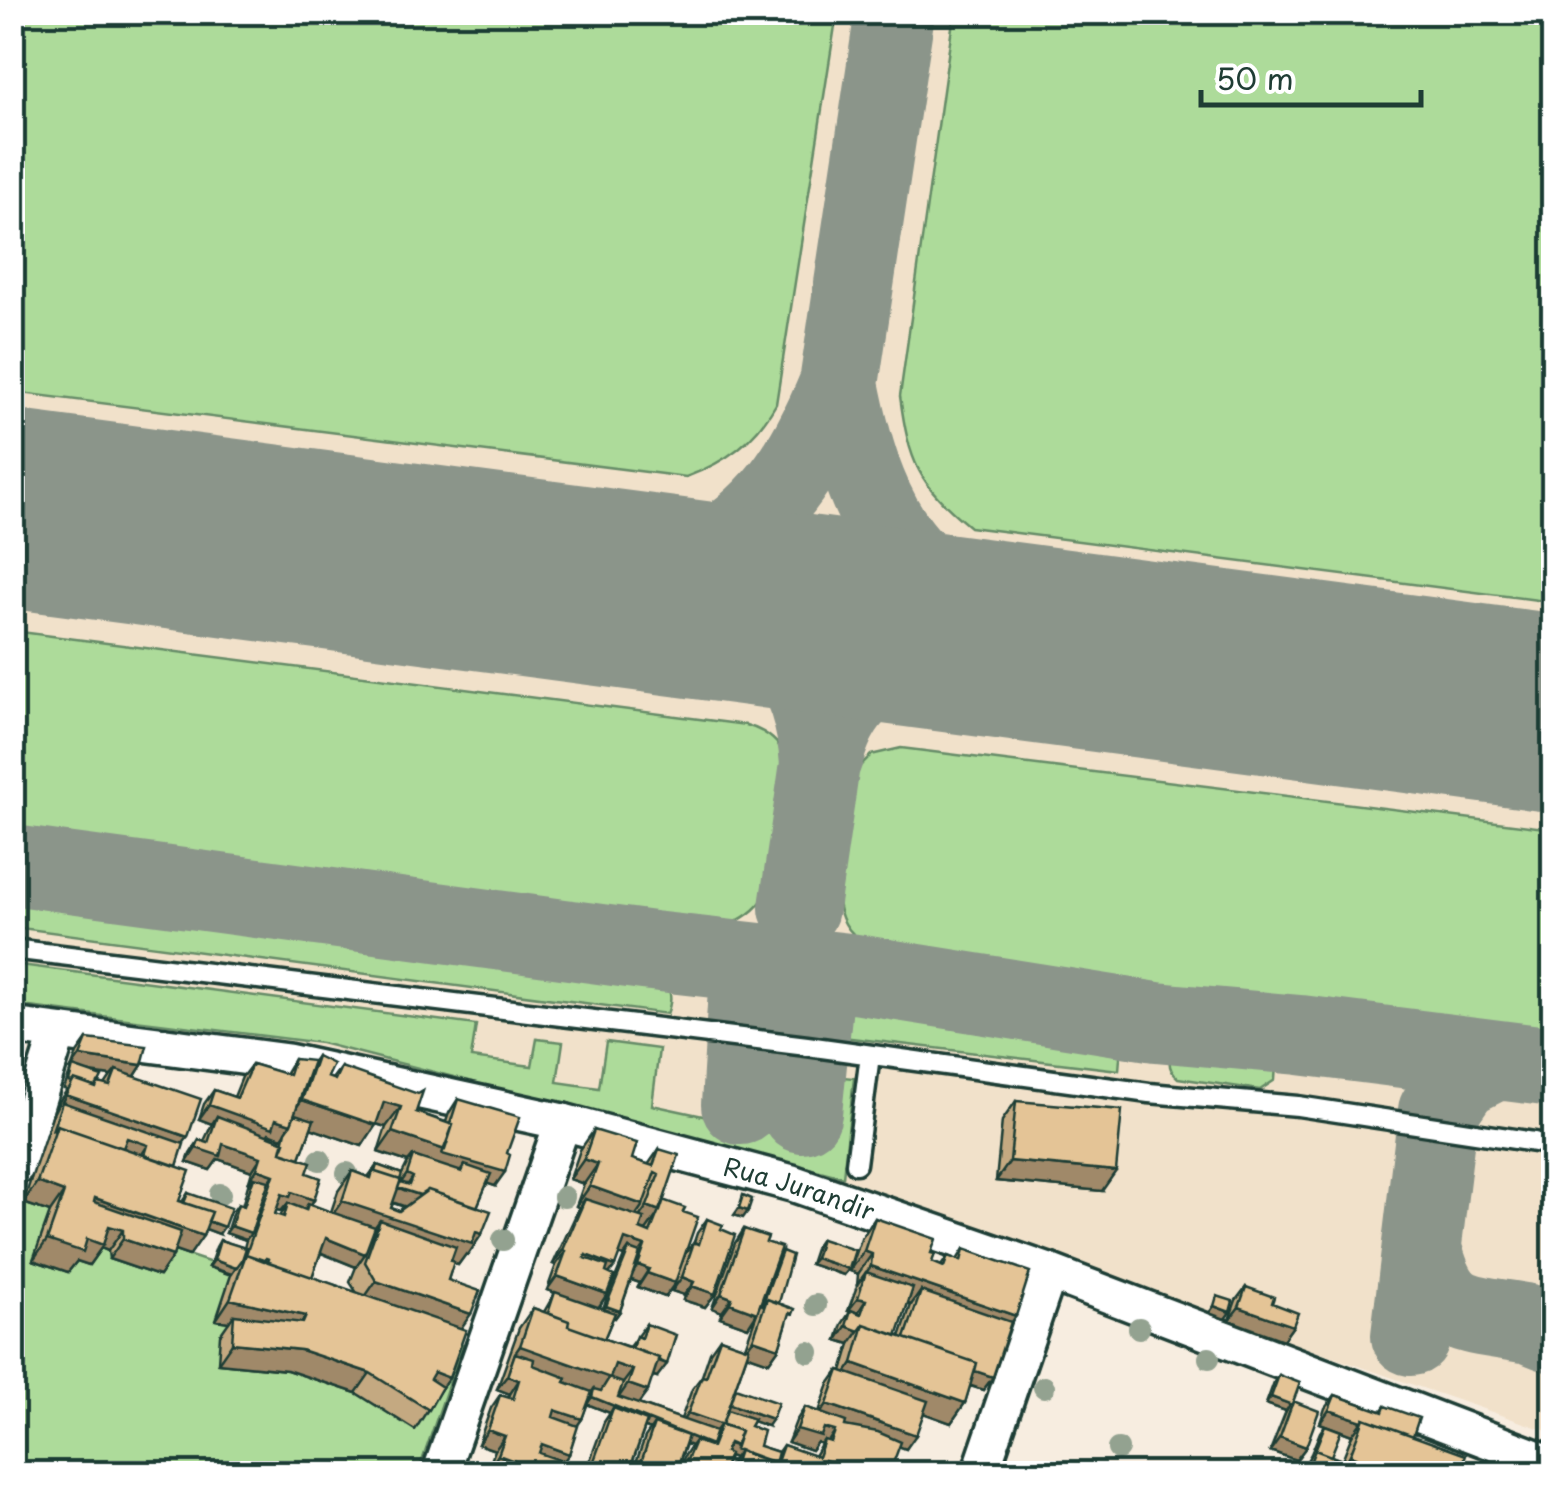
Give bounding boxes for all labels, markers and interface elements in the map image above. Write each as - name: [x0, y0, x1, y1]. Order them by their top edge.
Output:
- scale bar: [1201, 45, 1421, 107]
- text: 50 m: [1216, 55, 1294, 100]
- street label: Rua Jurandir: [719, 1147, 880, 1229]

